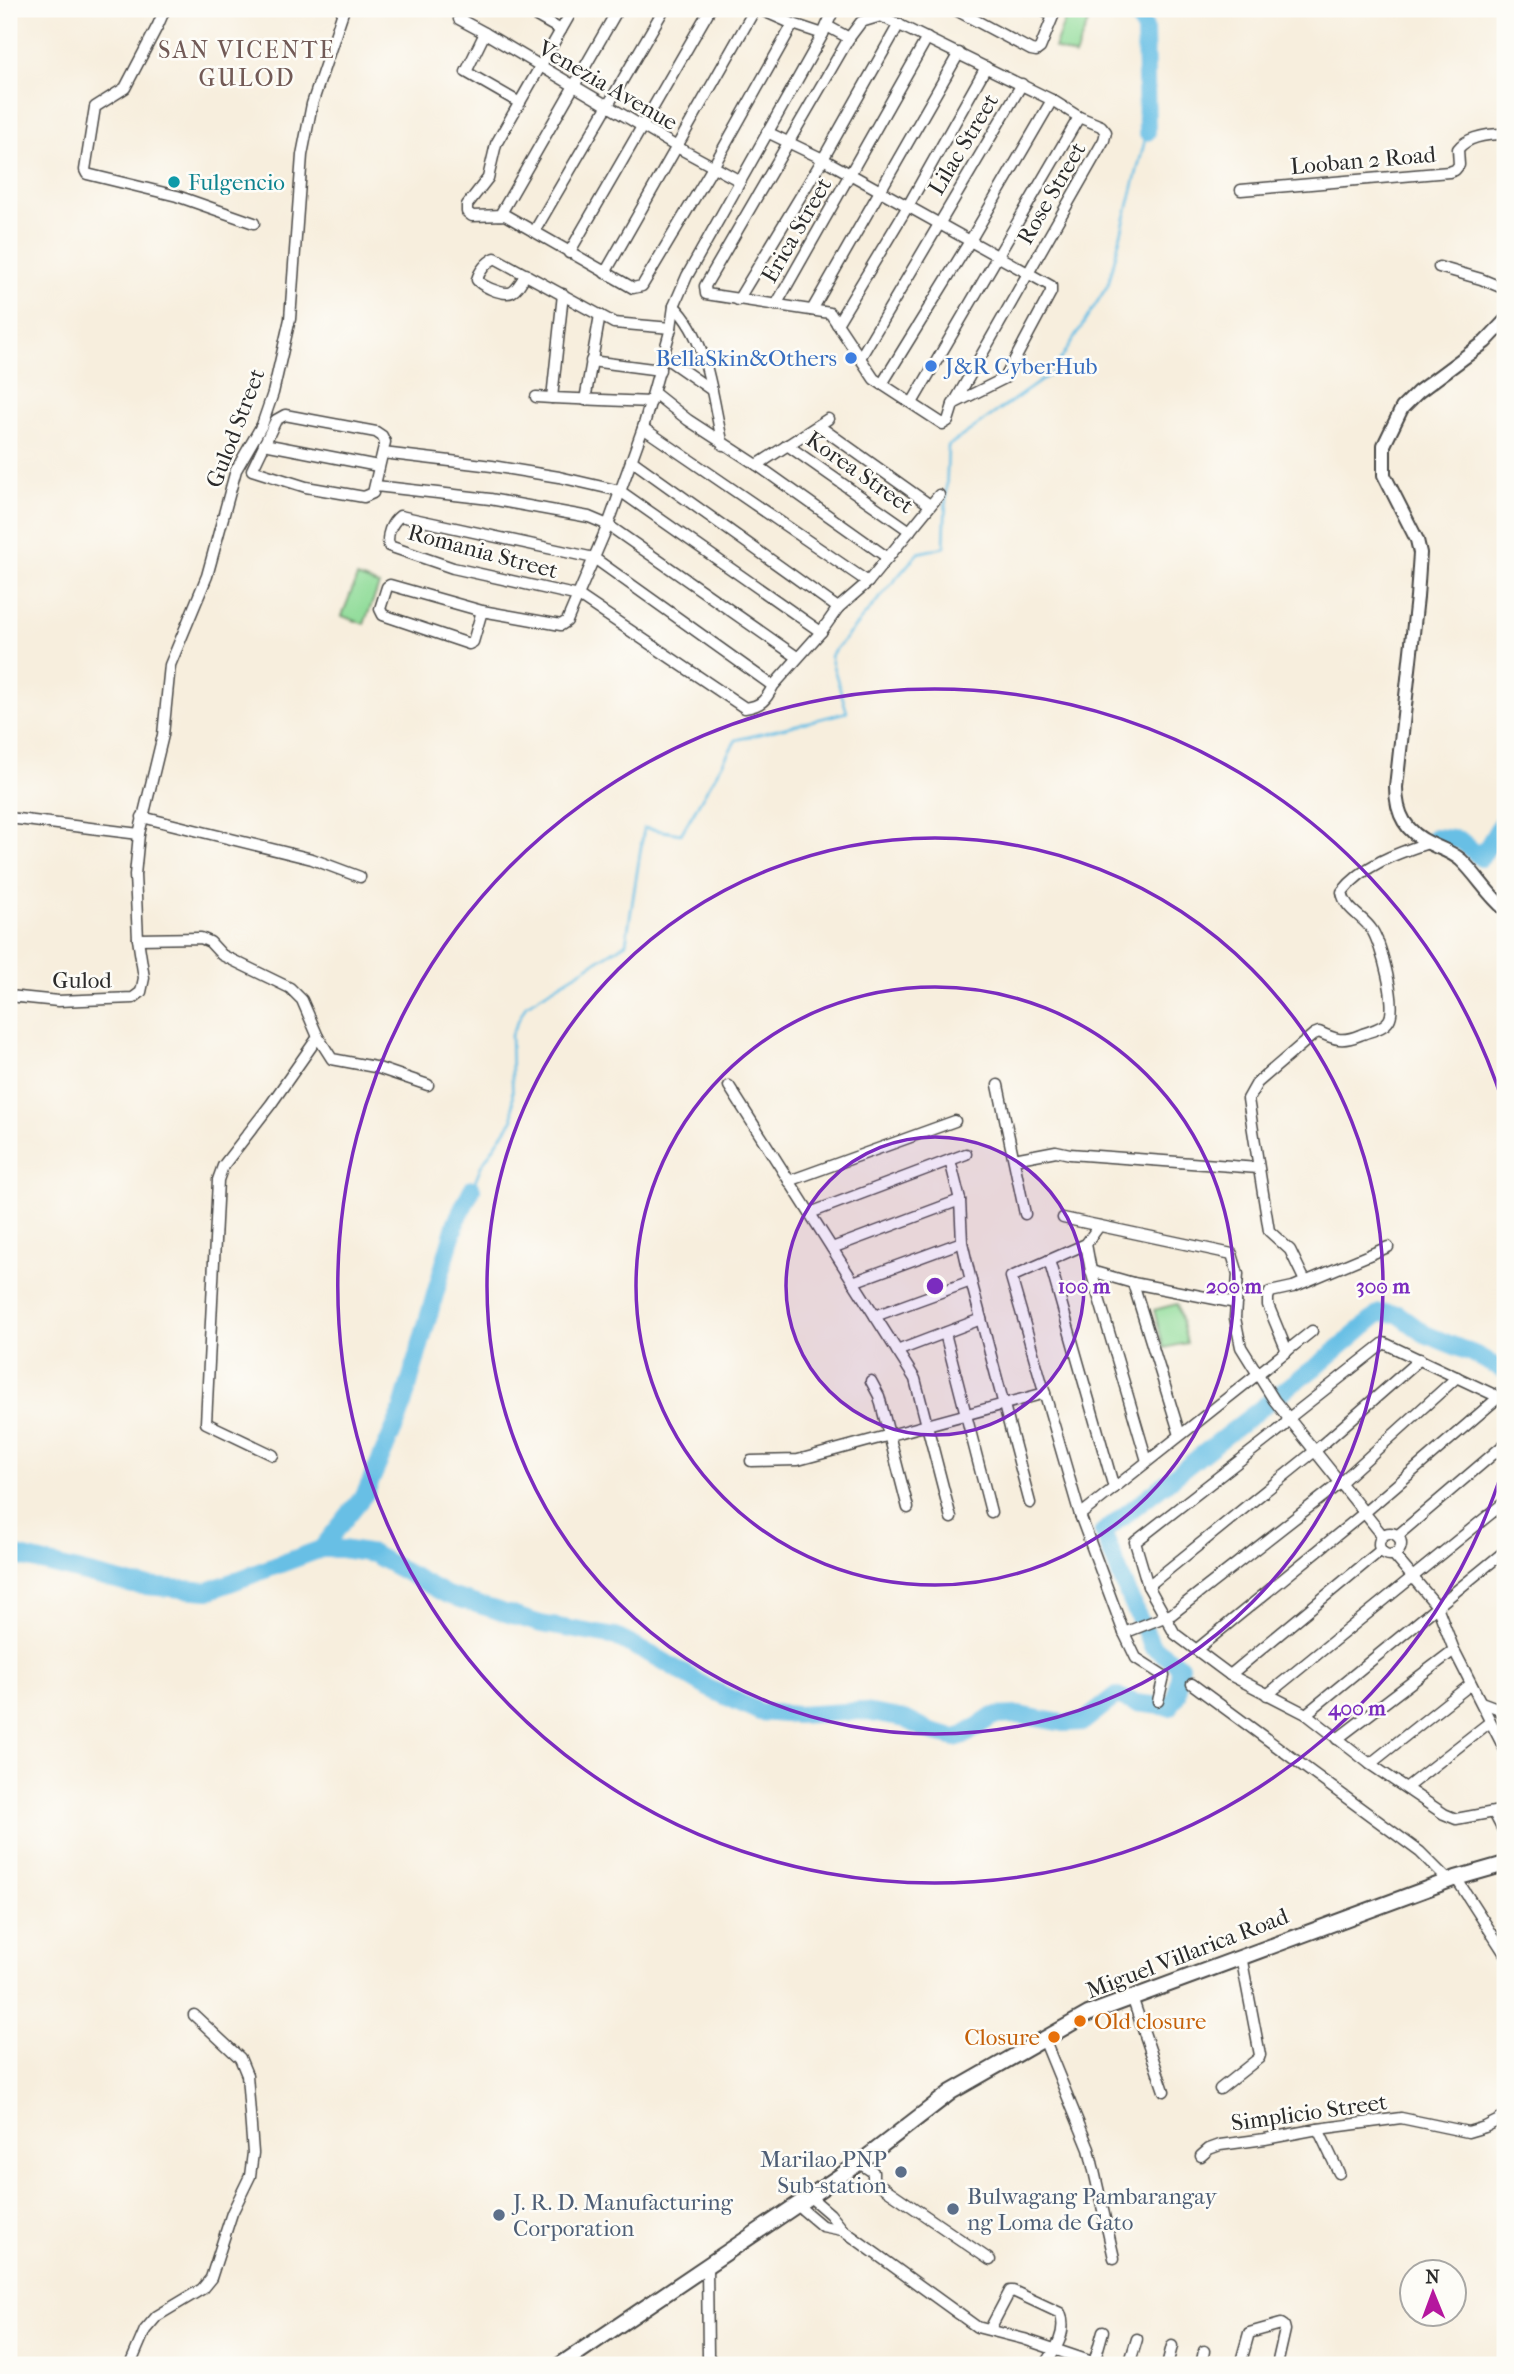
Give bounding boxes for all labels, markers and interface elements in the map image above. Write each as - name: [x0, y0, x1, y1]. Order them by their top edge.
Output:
- street label: Venezia Avenue: [532, 34, 682, 136]
- district label: SAN VICENTE GULOD: [158, 36, 336, 92]
- street label: Lilac Street: [923, 89, 1004, 200]
- street label: Rose Street: [1011, 137, 1092, 249]
- street label: Looban 2 Road: [1289, 141, 1437, 180]
- place label: Fulgencio: [188, 169, 285, 196]
- street label: Erica Street: [756, 173, 837, 288]
- marker: Fulgencio: [166, 174, 182, 190]
- place label: BellaSkin&Others: [656, 345, 837, 372]
- marker: BellaSkin&Others: [843, 350, 859, 366]
- place label: J&R CyberHub: [943, 353, 1098, 380]
- marker: J&R CyberHub: [923, 358, 939, 374]
- street label: Gulod Street: [200, 365, 271, 492]
- street label: Korea Street: [801, 425, 919, 519]
- street label: Romania Street: [405, 518, 561, 584]
- street label: Gulod: [52, 967, 112, 994]
- centre of rings: [923, 1274, 947, 1298]
- text: 100 m: [1058, 1274, 1111, 1298]
- text: 200 m: [1206, 1274, 1263, 1298]
- text: 300 m: [1356, 1274, 1410, 1298]
- text: 400 m: [1327, 1696, 1386, 1721]
- street label: Miguel Villarica Road: [1082, 1902, 1293, 2004]
- place label: Old closure: [1094, 2008, 1206, 2035]
- marker: Old closure: [1072, 2013, 1088, 2029]
- place label: Closure: [964, 2024, 1040, 2051]
- marker: Closure: [1046, 2029, 1062, 2045]
- street label: Simplicio Street: [1229, 2088, 1389, 2137]
- place label: Marilao PNP Sub-station: [760, 2146, 888, 2199]
- marker: Marilao PNP Sub-station: [893, 2164, 909, 2180]
- place label: Bulwagang Pambarangay ng Loma de Gato: [967, 2183, 1217, 2236]
- place label: J. R. D. Manufacturing Corporation: [511, 2189, 734, 2242]
- marker: Bulwagang Pambarangay ng Loma de Gato: [945, 2201, 961, 2217]
- marker: J. R. D. Manufacturing Corporation: [491, 2207, 507, 2223]
- north arrow: [1398, 2258, 1468, 2328]
- text: N: [1425, 2266, 1441, 2288]

